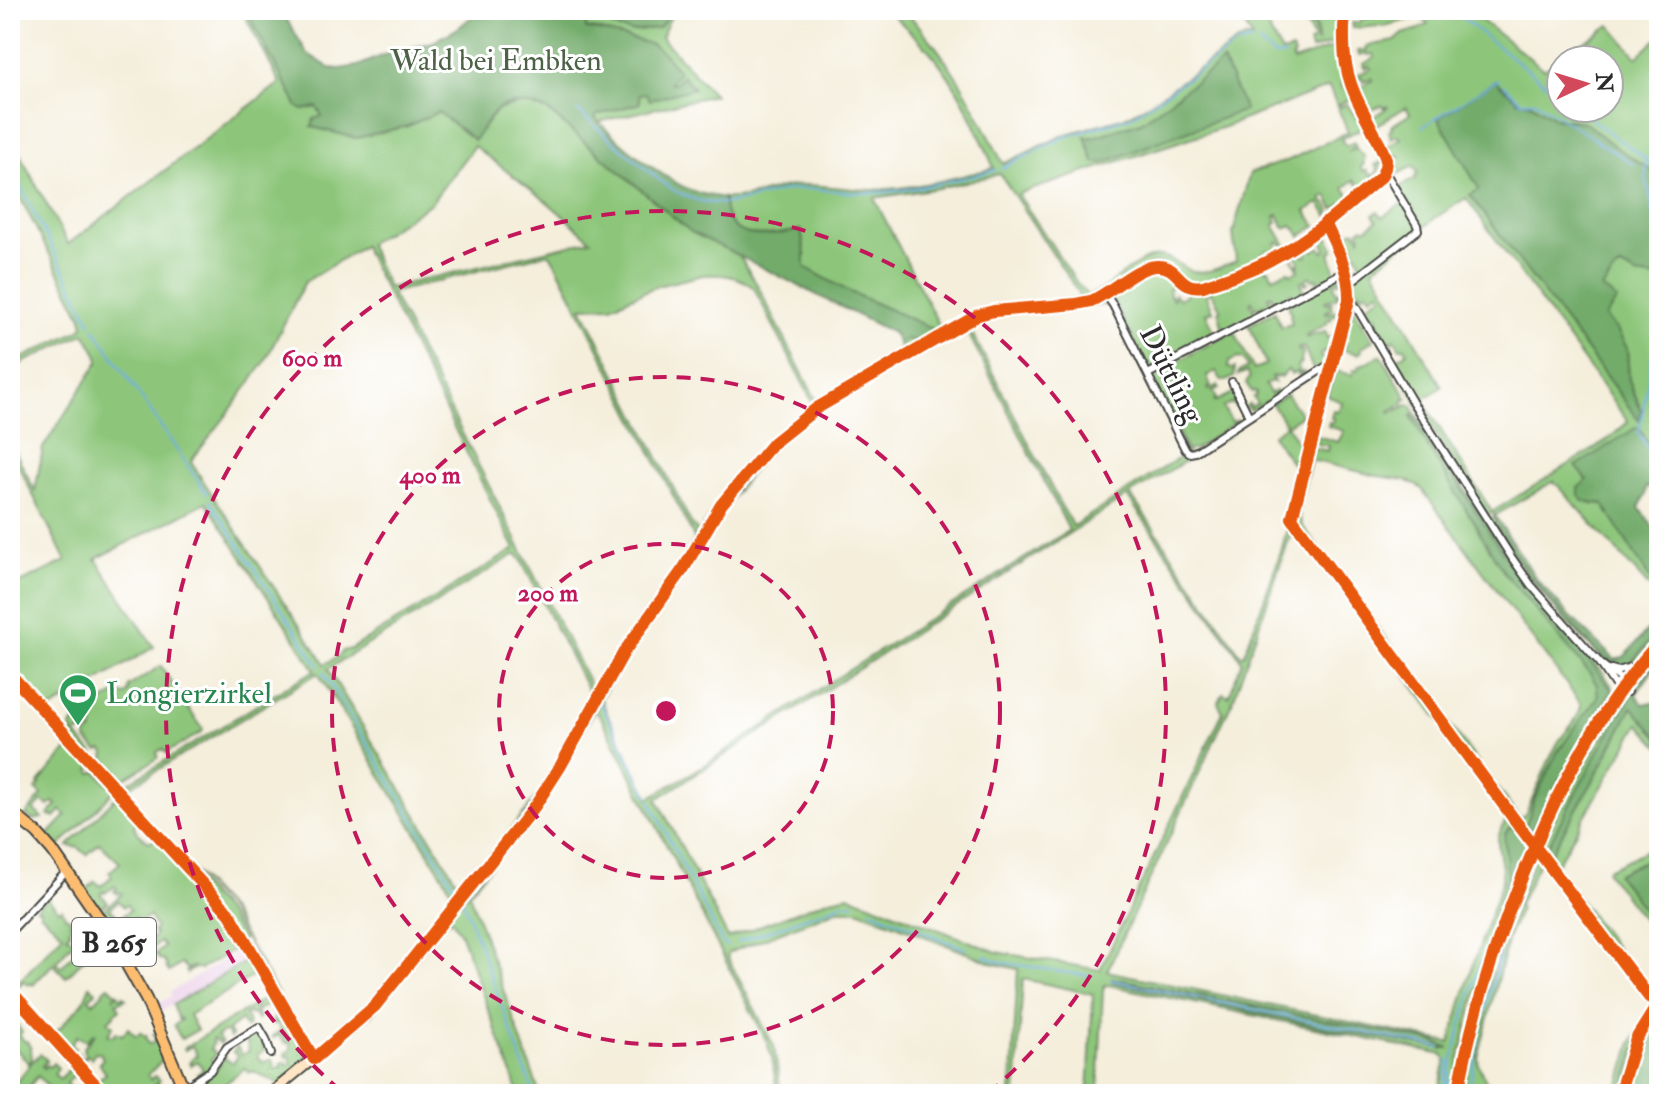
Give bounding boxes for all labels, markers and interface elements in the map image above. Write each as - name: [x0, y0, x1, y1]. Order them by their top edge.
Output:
- park label: Wald bei Embken: [389, 42, 602, 79]
- north arrow: [1545, 44, 1625, 124]
- text: N: [1589, 71, 1619, 94]
- street label: Düttling: [1131, 319, 1212, 431]
- text: 600 m: [282, 343, 343, 374]
- text: 400 m: [398, 460, 461, 491]
- text: 200 m: [518, 578, 579, 609]
- sports icon: Longierzirkel: [57, 672, 99, 727]
- place label: Longierzirkel: [106, 675, 272, 712]
- centre of rings: [652, 697, 680, 725]
- road number: B 265: [72, 918, 156, 966]

